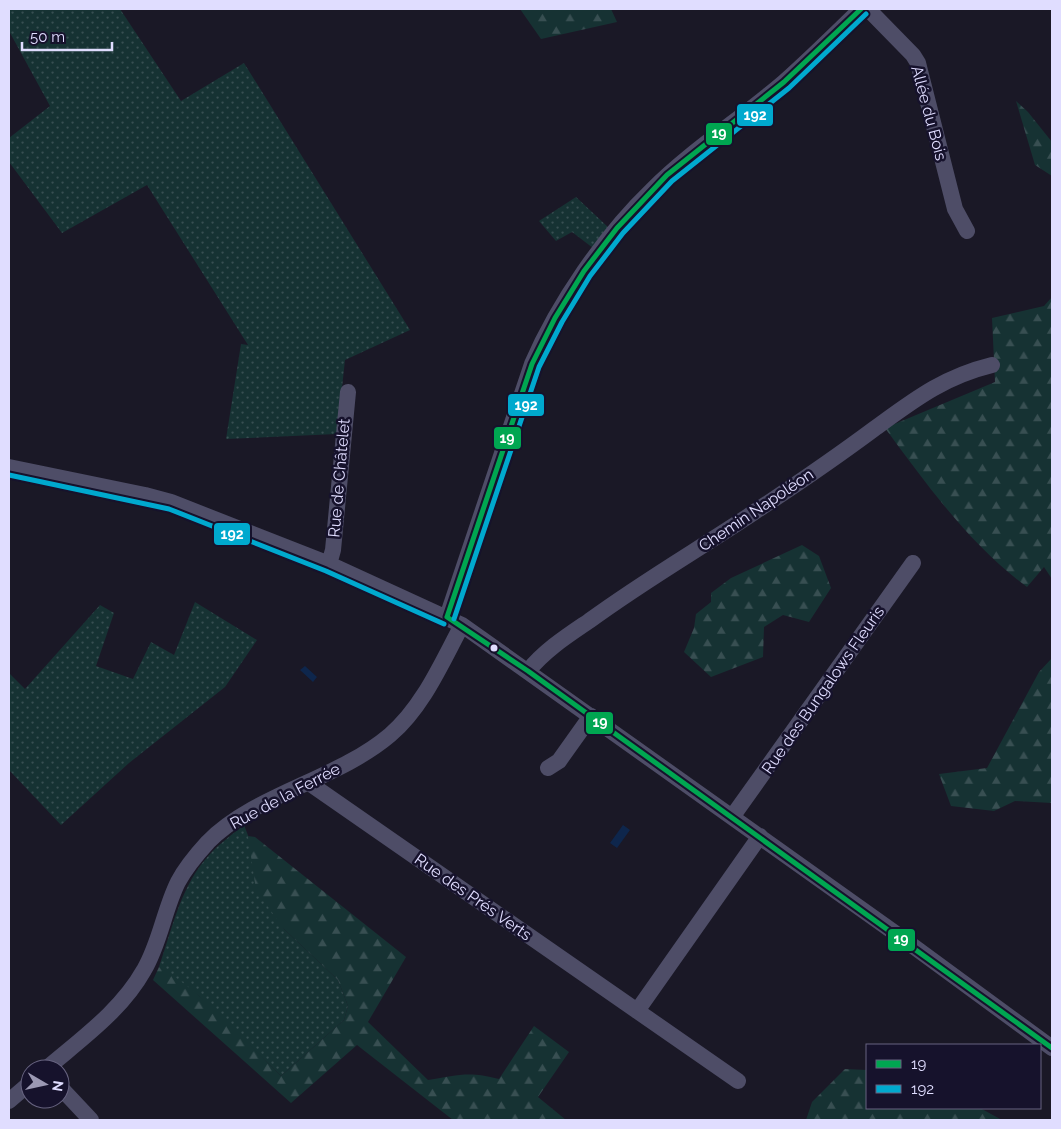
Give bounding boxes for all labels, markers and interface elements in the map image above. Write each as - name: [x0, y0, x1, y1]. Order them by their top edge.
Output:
- scale bar: [22, 20, 112, 52]
- text: 50 m: [30, 28, 65, 46]
- street label: Allée du Bois: [907, 64, 951, 163]
- line badge: 192: [736, 103, 774, 127]
- text: 192: [743, 107, 767, 123]
- line badge: 19: [705, 122, 733, 146]
- text: 19: [711, 125, 727, 141]
- line badge: 192: [507, 393, 545, 417]
- text: 192: [514, 397, 538, 413]
- street label: Rue de Châtelet: [324, 417, 354, 538]
- line badge: 19: [493, 426, 522, 450]
- text: 19: [499, 430, 515, 446]
- street label: Chemin Napoléon: [695, 465, 817, 555]
- line badge: 192: [213, 522, 251, 546]
- text: 192: [220, 526, 244, 542]
- street label: Rue des Bungalows Fleuris: [758, 602, 888, 777]
- unlabelled marker: [489, 643, 499, 653]
- line badge: 19: [585, 711, 614, 735]
- text: 19: [592, 714, 608, 730]
- street label: Rue de la Ferrée: [227, 759, 343, 833]
- street label: Rue des Prés Verts: [411, 850, 535, 945]
- line badge: 19: [887, 928, 916, 952]
- text: 19: [893, 931, 909, 947]
- legend: [866, 1044, 1041, 1109]
- text: 19: [911, 1055, 926, 1073]
- north arrow: [20, 1059, 70, 1109]
- text: N: [49, 1080, 67, 1093]
- text: 192: [911, 1080, 934, 1098]

